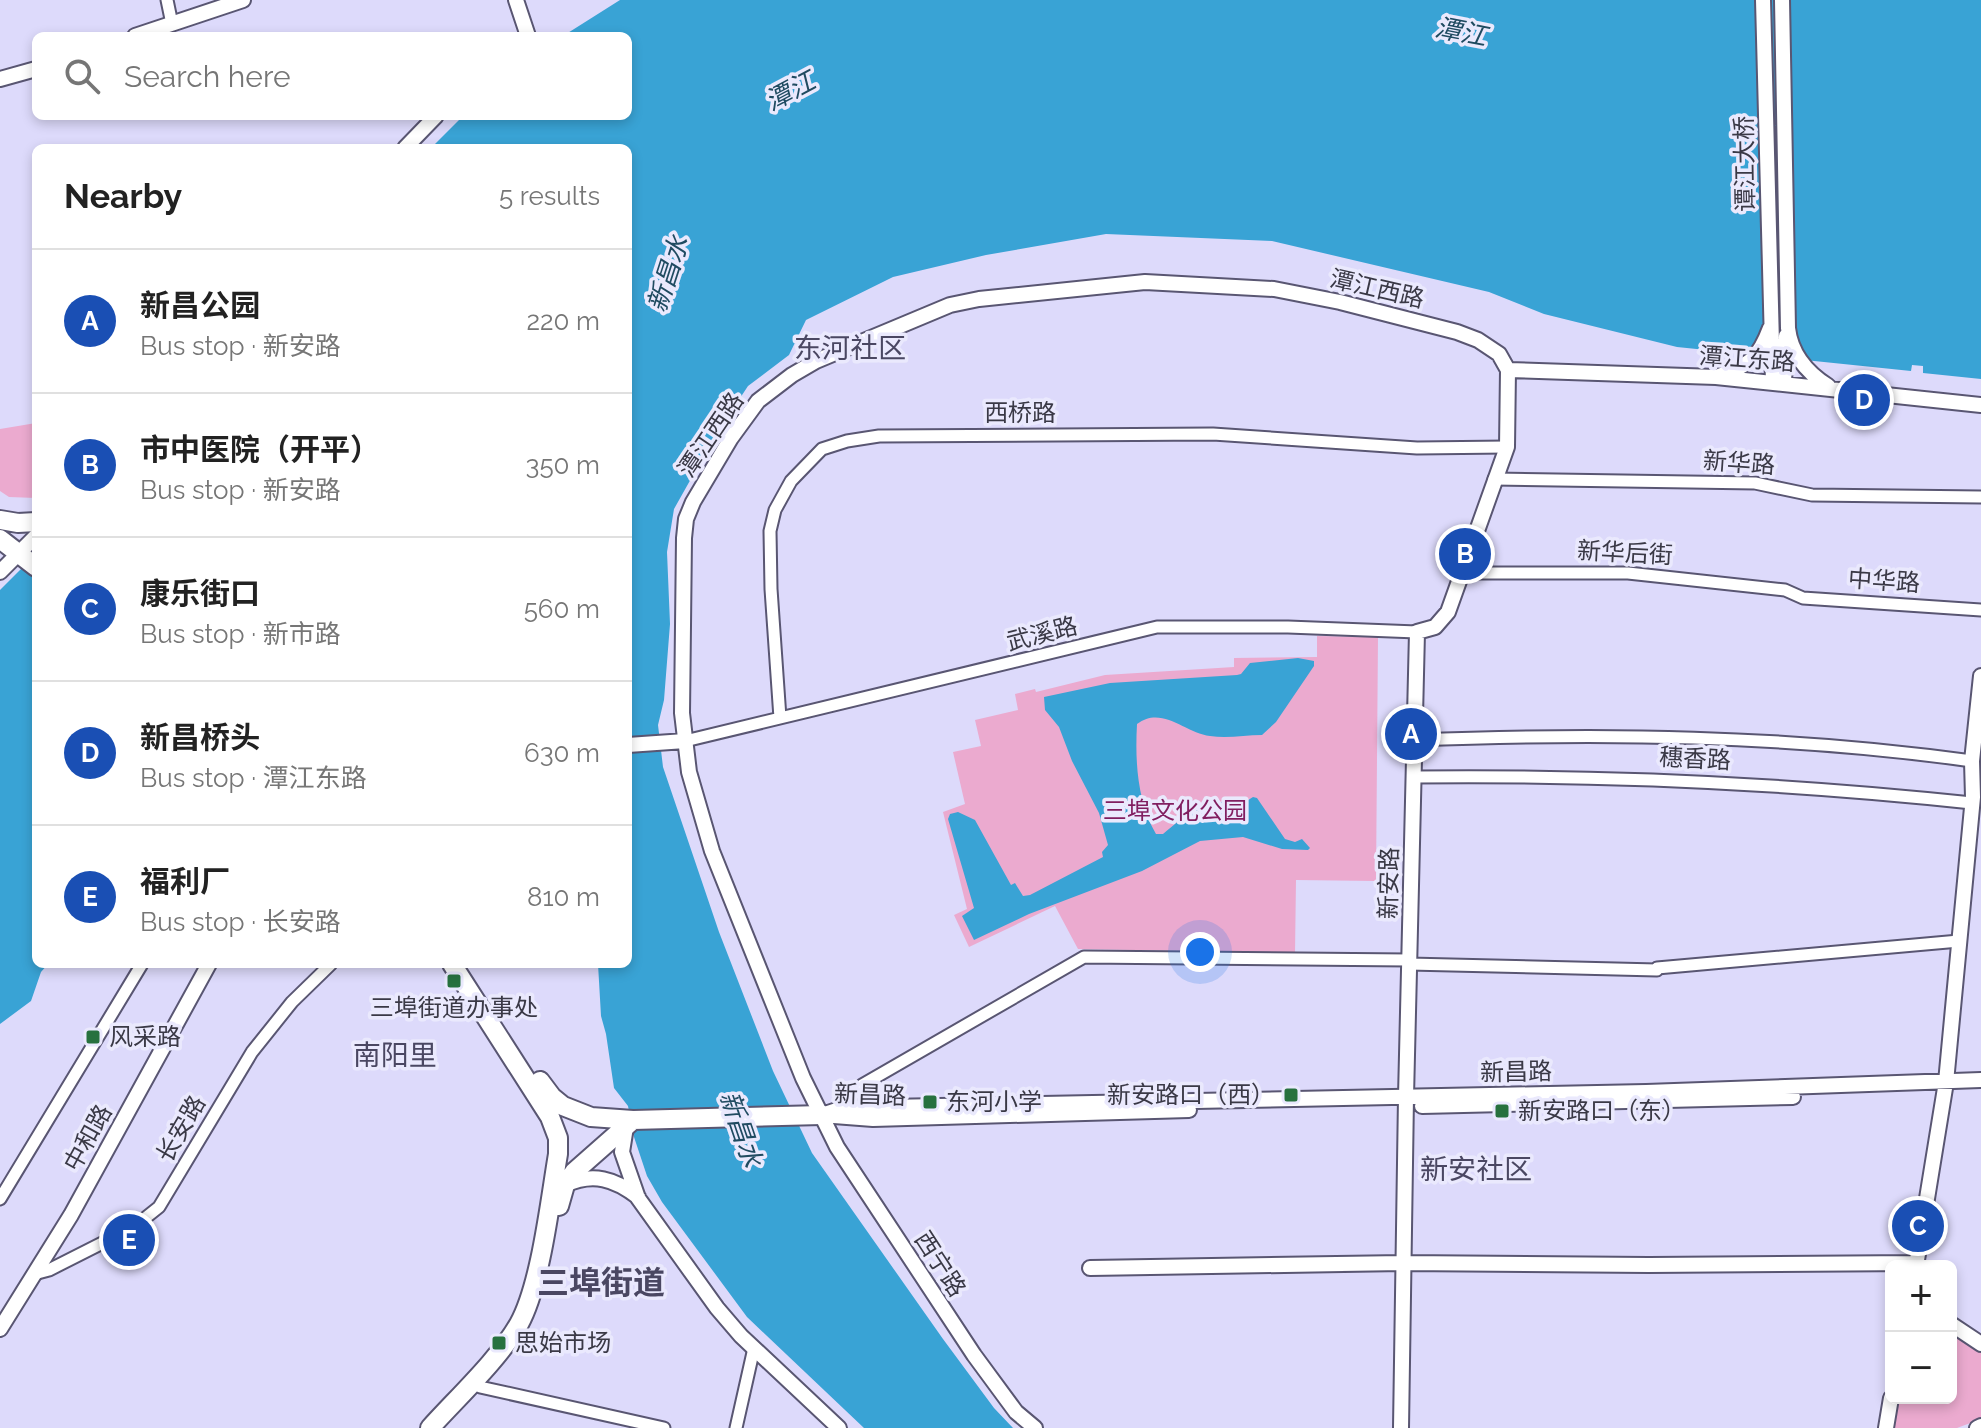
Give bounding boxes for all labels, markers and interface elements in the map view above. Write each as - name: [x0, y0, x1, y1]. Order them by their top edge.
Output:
- water label: 潭江: [1433, 12, 1492, 52]
- search box: [32, 32, 632, 120]
- icon: search: [60, 54, 104, 98]
- text: Search here: [124, 59, 291, 94]
- water label: 潭江: [760, 64, 823, 116]
- street label: 谭江大桥: [1729, 116, 1760, 212]
- text: Nearby: [64, 176, 182, 216]
- text: 5 results: [499, 181, 600, 211]
- water label: 新昌水: [642, 231, 695, 316]
- street label: 潭江西路: [1327, 264, 1427, 313]
- text: 新昌公园: [140, 288, 260, 323]
- text: A: [81, 306, 99, 336]
- text: 220 m: [526, 306, 600, 336]
- text: Bus stop · 新安路: [140, 331, 341, 361]
- district label: 东河社区: [794, 332, 906, 365]
- street label: 潭江东路: [1698, 341, 1796, 376]
- pin: D: [1838, 370, 1890, 430]
- street label: 潭江西路: [672, 387, 749, 483]
- street label: 西桥路: [984, 398, 1056, 427]
- text: 市中医院（开平）: [140, 432, 380, 467]
- street label: 新华路: [1702, 446, 1776, 479]
- text: B: [81, 450, 99, 480]
- text: 350 m: [526, 450, 600, 480]
- text: Bus stop · 新安路: [140, 475, 341, 505]
- pin: B: [1439, 524, 1491, 584]
- street label: 新华后街: [1576, 536, 1674, 569]
- street label: 中华路: [1847, 564, 1921, 597]
- text: 康乐街口: [140, 576, 260, 611]
- text: C: [81, 594, 99, 624]
- text: 560 m: [524, 594, 600, 624]
- street label: 武溪路: [1003, 611, 1080, 656]
- text: Bus stop · 新市路: [140, 619, 341, 649]
- pin: A: [1385, 704, 1437, 764]
- text: 新昌桥头: [140, 720, 260, 755]
- text: D: [81, 738, 99, 768]
- text: 630 m: [524, 738, 600, 768]
- street label: 穗香路: [1658, 742, 1732, 775]
- text: Bus stop · 潭江东路: [140, 763, 367, 793]
- park label: 三埠文化公园: [1103, 796, 1247, 825]
- street label: 新安路: [1373, 847, 1404, 919]
- text: 福利厂: [140, 864, 230, 899]
- text: E: [82, 882, 98, 912]
- text: 810 m: [527, 882, 600, 912]
- text: Bus stop · 长安路: [140, 907, 341, 937]
- your location: [1180, 932, 1220, 972]
- marker: 三埠街道办事处: [445, 972, 463, 990]
- place label: 三埠街道办事处: [370, 993, 538, 1022]
- place label: 风采路: [109, 1022, 181, 1051]
- marker: 风采路: [84, 1028, 102, 1046]
- district label: 南阳里: [353, 1039, 437, 1072]
- street label: 新昌路: [1480, 1056, 1552, 1087]
- street label: 新昌路: [834, 1079, 907, 1110]
- place label: 新安路口（西）: [1107, 1080, 1275, 1109]
- marker: 新安路口（西）: [1282, 1086, 1300, 1104]
- water label: 新昌水: [714, 1087, 768, 1172]
- place label: 东河小学: [946, 1087, 1042, 1116]
- street label: 长安路: [150, 1090, 211, 1167]
- marker: 东河小学: [921, 1093, 939, 1111]
- place label: 新安路口（东）: [1518, 1096, 1686, 1125]
- street label: 中和路: [57, 1099, 118, 1176]
- marker: 新安路口（东）: [1493, 1102, 1511, 1120]
- district label: 新安社区: [1420, 1153, 1532, 1186]
- pin: C: [1892, 1196, 1944, 1256]
- pin: E: [103, 1210, 155, 1270]
- street label: 西宁路: [909, 1226, 972, 1302]
- map controls: [1885, 1260, 1957, 1404]
- button: +: [1885, 1260, 1957, 1332]
- district label: 三埠街道: [537, 1264, 665, 1301]
- place label: 思始市场: [515, 1328, 611, 1357]
- button: −: [1885, 1332, 1957, 1404]
- marker: 思始市场: [490, 1334, 508, 1352]

